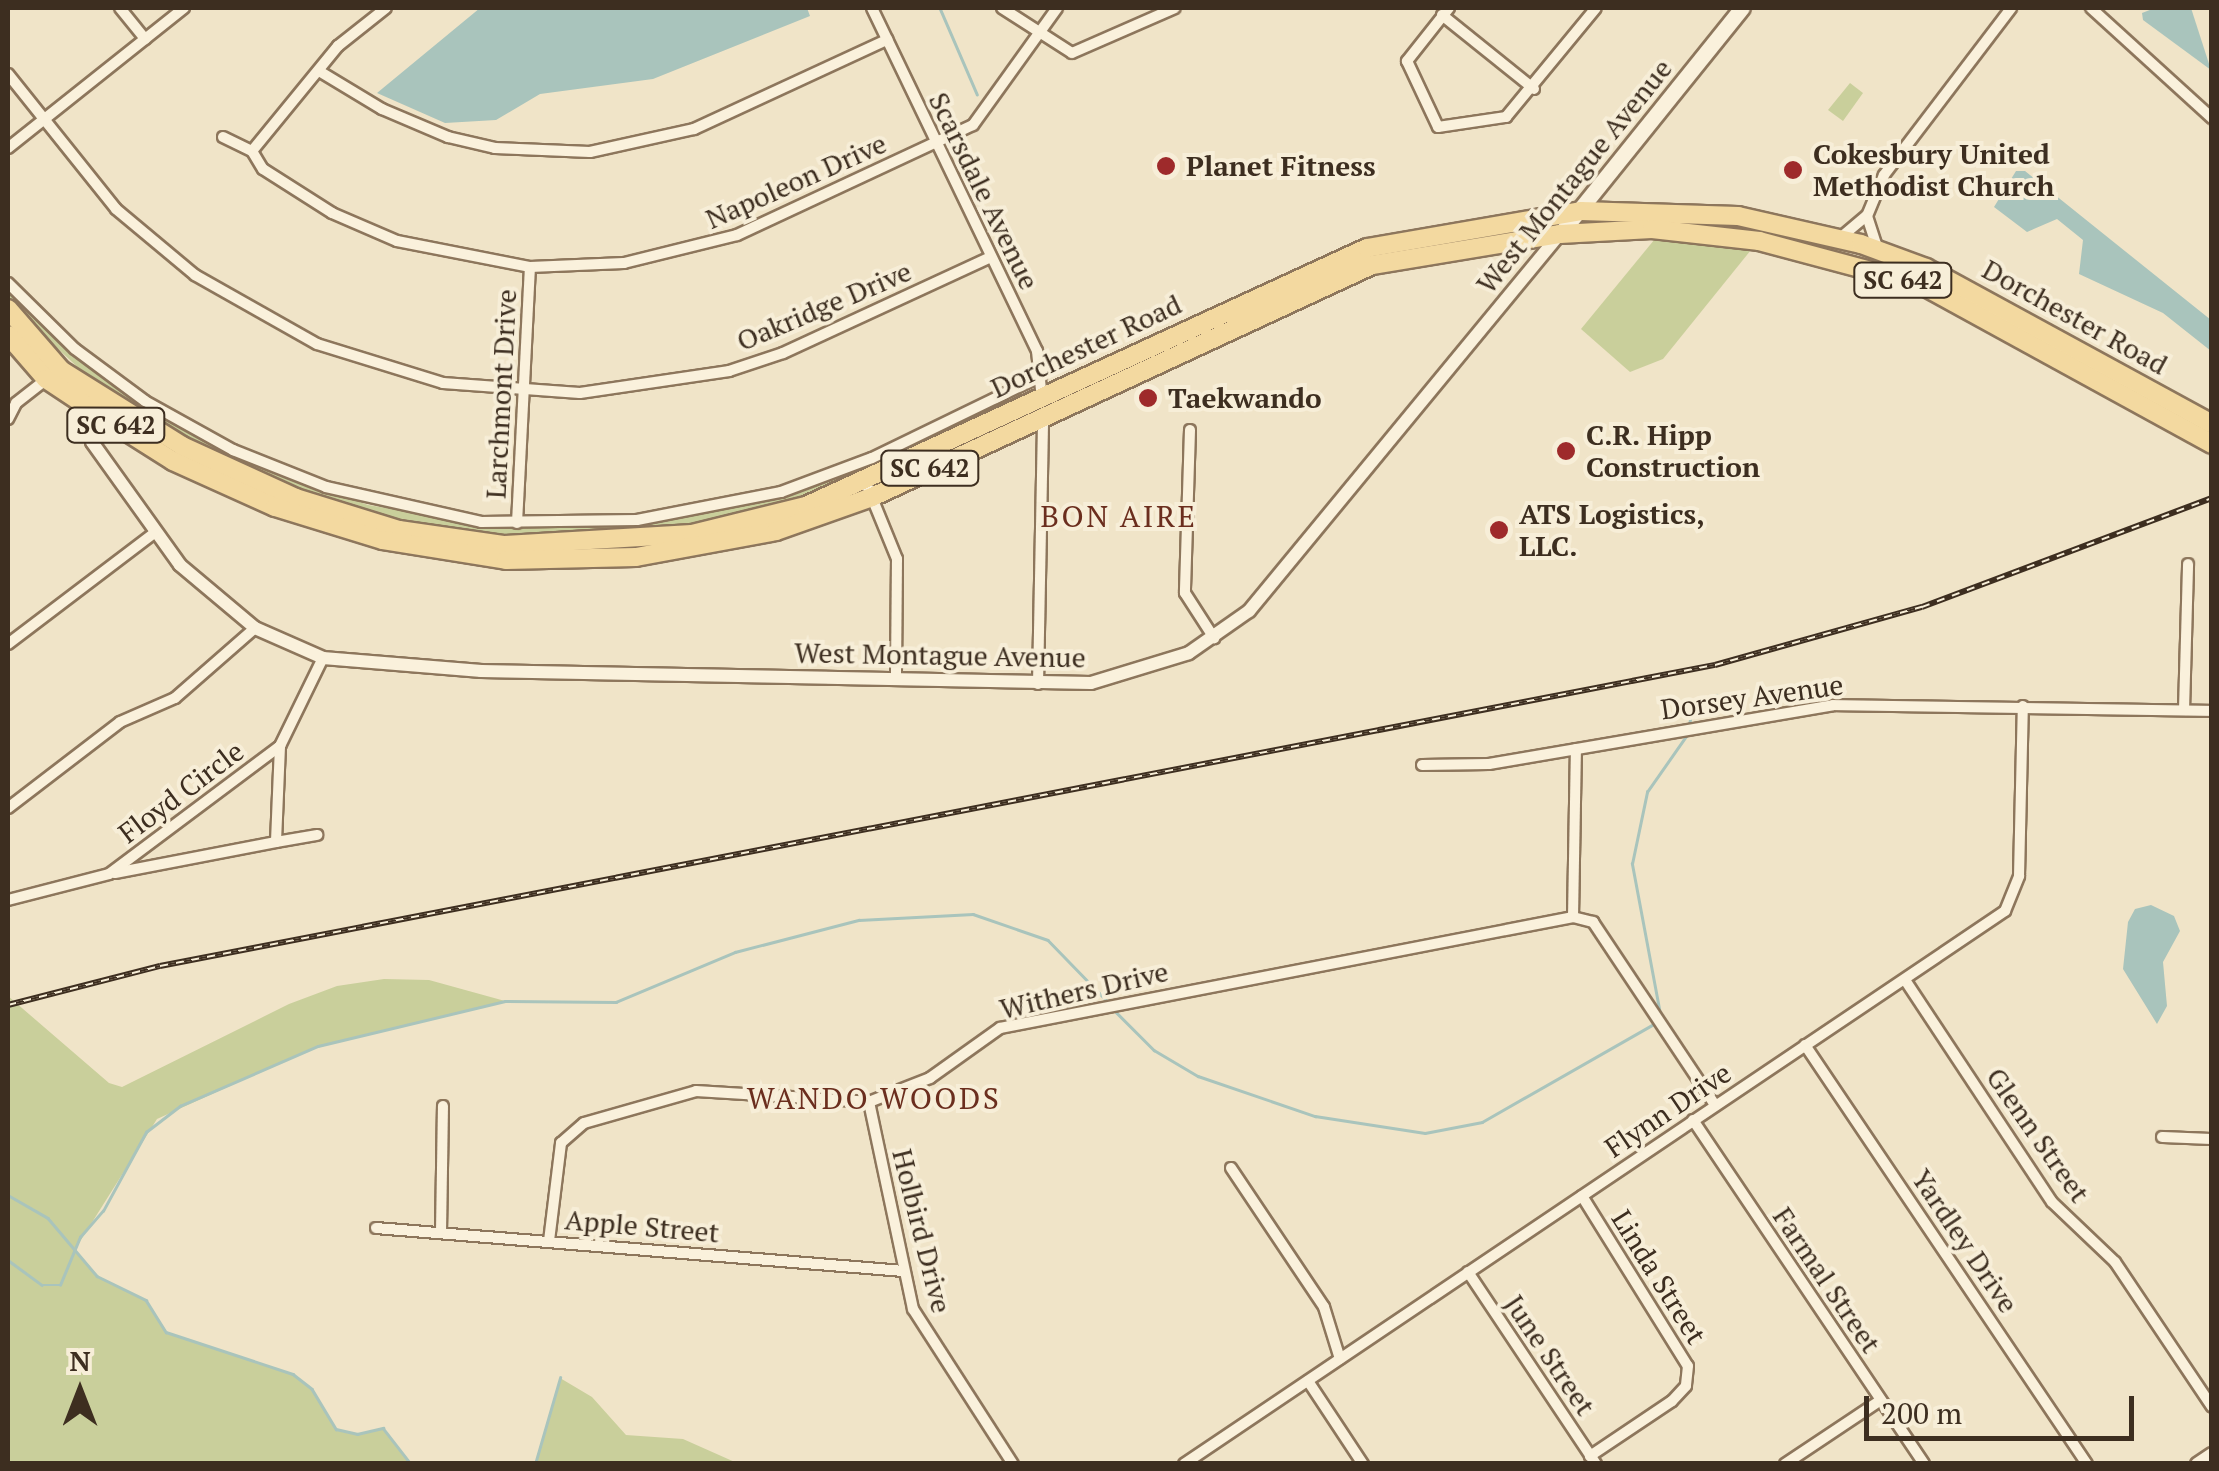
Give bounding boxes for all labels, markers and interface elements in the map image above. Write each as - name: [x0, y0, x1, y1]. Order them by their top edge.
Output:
- street label: West Montague Avenue: [1469, 52, 1679, 300]
- street label: Scarsdale Avenue: [922, 87, 1046, 295]
- street label: Napoleon Drive: [700, 126, 892, 236]
- place label: Cokesbury United Methodist Church: [1813, 137, 2054, 203]
- place label: Planet Fitness: [1186, 149, 1376, 183]
- marker: Planet Fitness: [1155, 155, 1177, 177]
- marker: Cokesbury United Methodist Church: [1782, 159, 1804, 181]
- street label: Dorchester Road: [1977, 252, 2173, 382]
- street label: Oakridge Drive: [732, 254, 916, 358]
- road number: SC 642: [1853, 260, 1953, 300]
- street label: Dorchester Road: [985, 287, 1187, 405]
- street label: Larchmont Drive: [479, 288, 523, 500]
- place label: Taekwando: [1168, 381, 1322, 415]
- marker: Taekwando: [1137, 387, 1159, 409]
- road number: SC 642: [66, 405, 166, 445]
- place label: C.R. Hipp Construction: [1586, 418, 1760, 484]
- marker: C.R. Hipp Construction: [1555, 440, 1577, 462]
- road number: SC 642: [880, 448, 980, 488]
- place label: ATS Logistics, LLC.: [1519, 497, 1705, 563]
- district label: BON AIRE: [1040, 498, 1198, 534]
- marker: ATS Logistics, LLC.: [1488, 519, 1510, 541]
- street label: West Montague Avenue: [794, 636, 1086, 674]
- street label: Dorsey Avenue: [1658, 668, 1846, 726]
- street label: Floyd Circle: [112, 734, 250, 850]
- street label: Withers Drive: [996, 954, 1172, 1026]
- street label: Flynn Drive: [1599, 1056, 1737, 1164]
- street label: Glenn Street: [1979, 1061, 2097, 1209]
- district label: WANDO WOODS: [747, 1080, 1001, 1116]
- street label: Holbird Drive: [885, 1145, 959, 1317]
- street label: Yardley Drive: [1905, 1163, 2025, 1319]
- street label: Farmal Street: [1766, 1201, 1888, 1359]
- street label: Apple Street: [563, 1203, 721, 1249]
- street label: Linda Street: [1605, 1204, 1713, 1350]
- street label: June Street: [1498, 1288, 1602, 1422]
- north arrow: [30, 1341, 130, 1441]
- text: N: [69, 1342, 91, 1379]
- scale bar: [1869, 1376, 2139, 1438]
- text: 200 m: [1881, 1393, 1962, 1433]

